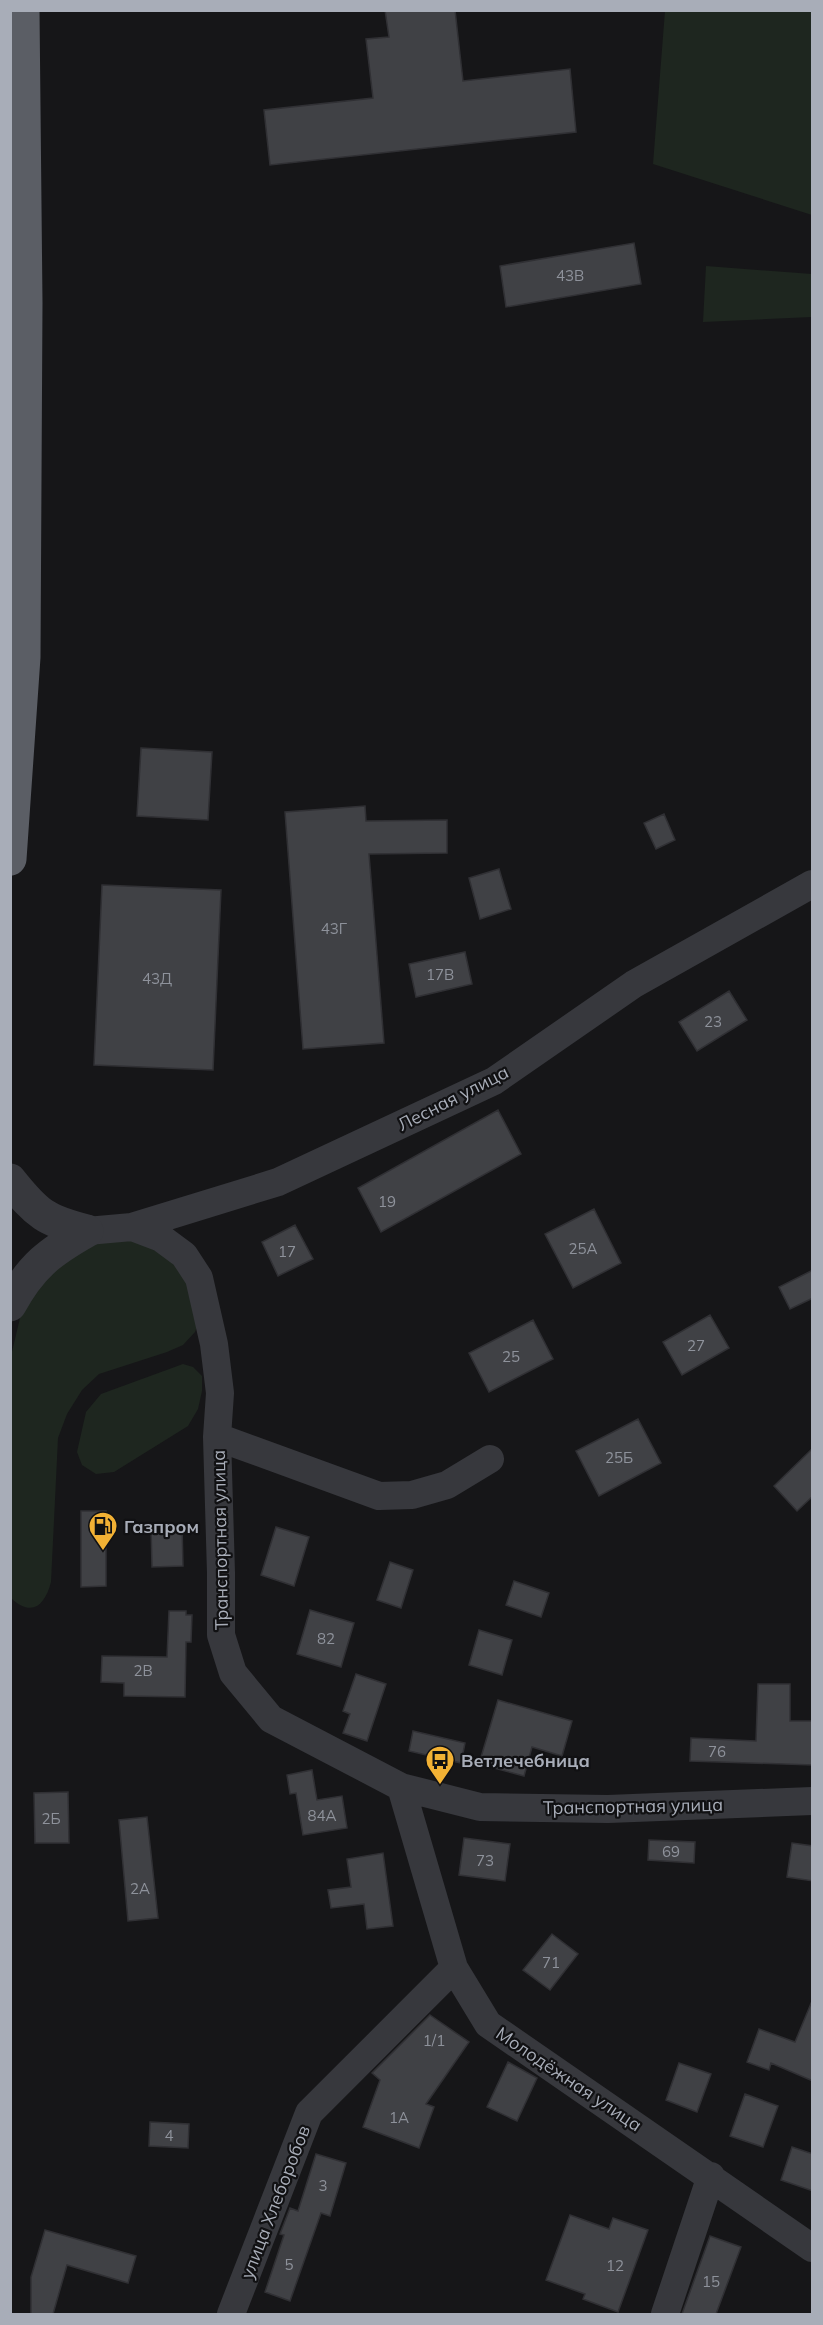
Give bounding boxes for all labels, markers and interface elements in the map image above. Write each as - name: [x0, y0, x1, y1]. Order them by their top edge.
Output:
- house number: 43В: [556, 266, 584, 285]
- house number: 43Г: [321, 919, 348, 938]
- house number: 17В: [426, 965, 454, 984]
- house number: 43Д: [142, 969, 172, 988]
- house number: 23: [704, 1012, 722, 1031]
- street label: Лесная улица: [394, 1060, 512, 1136]
- house number: 19: [378, 1192, 396, 1211]
- house number: 25А: [568, 1239, 598, 1258]
- house number: 17: [278, 1242, 296, 1261]
- house number: 27: [687, 1336, 705, 1355]
- house number: 25: [502, 1347, 520, 1366]
- house number: 25Б: [605, 1448, 633, 1467]
- street label: Транспортная улица: [207, 1450, 233, 1630]
- fuel station icon: Газпром: [87, 1510, 119, 1552]
- place label: Газпром: [124, 1515, 199, 1538]
- house number: 82: [317, 1629, 335, 1648]
- house number: 2В: [133, 1661, 153, 1680]
- house number: 76: [708, 1742, 726, 1761]
- bus stop icon: Ветлечебница: [424, 1744, 456, 1786]
- place label: Ветлечебница: [461, 1749, 590, 1772]
- street label: Транспортная улица: [543, 1793, 723, 1819]
- house number: 84А: [307, 1806, 337, 1825]
- house number: 2Б: [41, 1809, 61, 1828]
- house number: 69: [662, 1842, 680, 1861]
- house number: 73: [476, 1851, 494, 1870]
- house number: 2А: [130, 1879, 150, 1898]
- house number: 71: [542, 1953, 560, 1972]
- street label: Молодёжная улица: [492, 2022, 646, 2136]
- house number: 1/1: [423, 2031, 445, 2050]
- house number: 1А: [389, 2108, 409, 2127]
- street label: улица Хлеборобов: [235, 2122, 315, 2282]
- house number: 4: [164, 2126, 174, 2145]
- house number: 3: [318, 2176, 328, 2195]
- house number: 5: [284, 2255, 294, 2274]
- house number: 12: [606, 2256, 624, 2275]
- house number: 15: [702, 2272, 720, 2291]

